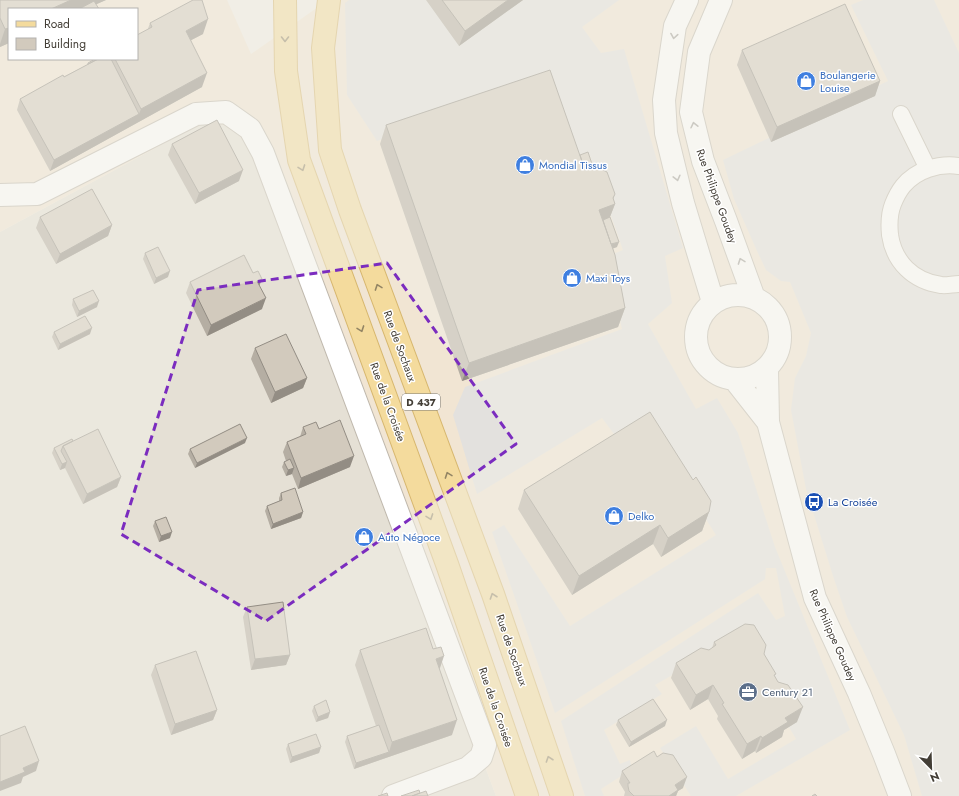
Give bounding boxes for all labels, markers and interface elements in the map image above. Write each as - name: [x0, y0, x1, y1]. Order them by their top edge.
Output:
- legend: [8, 8, 138, 60]
- text: Road: [44, 15, 70, 33]
- one-way arrow: [670, 33, 679, 40]
- text: Building: [44, 35, 86, 53]
- one-way arrow: [281, 36, 289, 42]
- place label: Boulangerie Louise: [820, 67, 876, 96]
- shop icon: Boulangerie Louise: [795, 70, 817, 92]
- one-way arrow: [691, 122, 699, 128]
- street label: Rue Philippe Goudey: [692, 147, 742, 246]
- shop icon: Mondial Tissus: [514, 154, 536, 176]
- place label: Mondial Tissus: [539, 157, 608, 173]
- one-way arrow: [297, 164, 305, 171]
- one-way arrow: [672, 174, 681, 181]
- one-way arrow: [737, 258, 745, 265]
- shop icon: Maxi Toys: [561, 267, 583, 289]
- place label: Maxi Toys: [586, 270, 631, 286]
- one-way arrow: [375, 284, 383, 291]
- street label: Rue de Sochaux: [380, 308, 420, 384]
- one-way arrow: [356, 325, 364, 332]
- street label: Rue de la Croisée: [366, 360, 410, 444]
- road number: D 437: [402, 394, 440, 410]
- one-way arrow: [445, 471, 453, 478]
- bus stop icon: La Croisée: [803, 491, 825, 513]
- place label: La Croisée: [828, 494, 878, 510]
- shop icon: Delko: [603, 505, 625, 527]
- place label: Delko: [628, 508, 654, 524]
- one-way arrow: [425, 513, 434, 520]
- shop icon: Auto Négoce: [353, 526, 375, 548]
- place label: Auto Négoce: [378, 529, 440, 545]
- street label: Rue Philippe Goudey: [805, 586, 861, 684]
- one-way arrow: [490, 593, 498, 600]
- street label: Rue de Sochaux: [492, 612, 532, 688]
- street label: Rue de la Croisée: [475, 665, 517, 749]
- office icon: Century 21: [737, 681, 759, 703]
- place label: Century 21: [762, 684, 813, 700]
- north arrow: [911, 748, 951, 788]
- one-way arrow: [545, 756, 554, 763]
- text: N: [928, 768, 942, 786]

